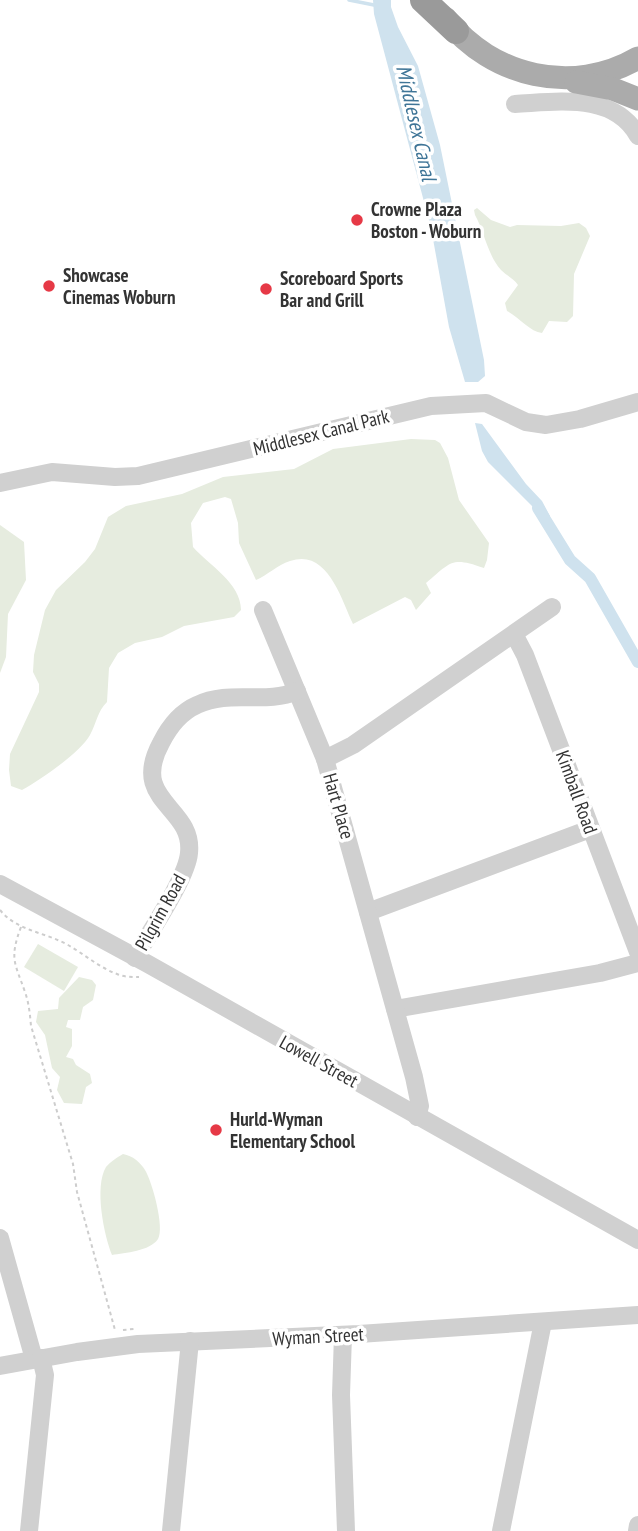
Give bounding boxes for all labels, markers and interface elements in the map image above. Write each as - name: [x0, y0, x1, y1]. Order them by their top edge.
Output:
- water label: Middlesex Canal: [390, 62, 443, 185]
- place label: Crowne Plaza Boston - Woburn: [371, 197, 481, 243]
- marker: Crowne Plaza Boston - Woburn: [349, 212, 365, 228]
- place label: Showcase Cinemas Woburn: [63, 263, 175, 309]
- place label: Scoreboard Sports Bar and Grill: [280, 266, 403, 312]
- marker: Showcase Cinemas Woburn: [41, 278, 57, 294]
- marker: Scoreboard Sports Bar and Grill: [258, 281, 274, 297]
- street label: Middlesex Canal Park: [251, 403, 392, 460]
- street label: Kimball Road: [551, 747, 603, 837]
- street label: Hart Place: [318, 770, 360, 842]
- street label: Pilgrim Road: [129, 870, 191, 954]
- street label: Lowell Street: [275, 1030, 363, 1093]
- place label: Hurld-Wyman Elementary School: [230, 1107, 355, 1153]
- marker: Hurld-Wyman Elementary School: [208, 1122, 224, 1138]
- street label: Wyman Street: [272, 1322, 365, 1350]

